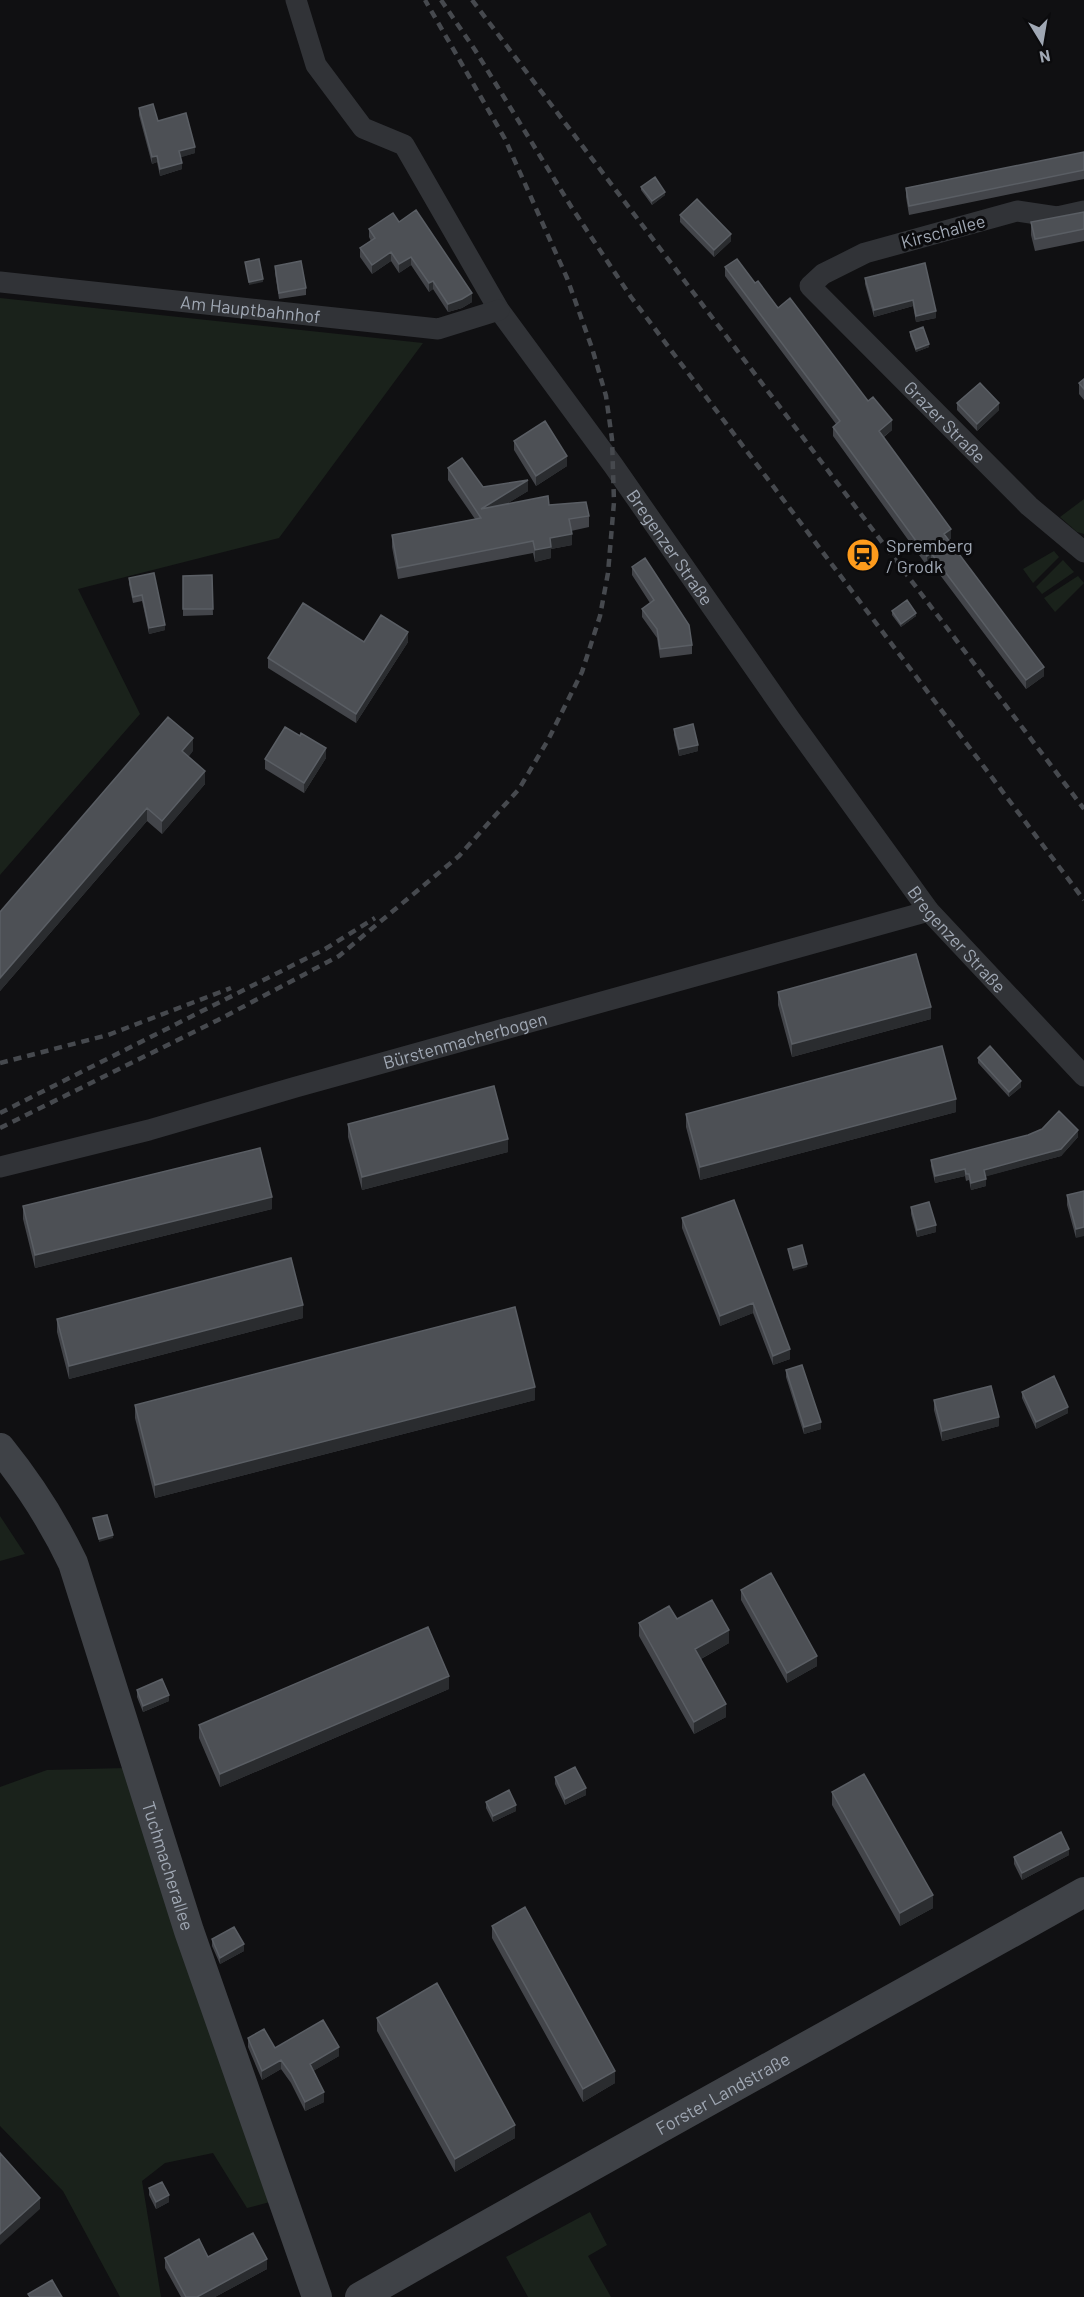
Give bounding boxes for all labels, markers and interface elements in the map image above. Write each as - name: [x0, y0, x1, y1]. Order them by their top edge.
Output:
- north arrow: [1012, 12, 1072, 72]
- text: N: [1038, 47, 1052, 68]
- street label: Kirschallee: [898, 209, 988, 253]
- street label: Am Hauptbahnhof: [179, 290, 322, 327]
- street label: Grazer Straße: [900, 376, 991, 467]
- street label: Bregenzer Straße: [622, 485, 718, 610]
- place label: Spremberg / Grodk: [886, 534, 973, 577]
- station icon: Spremberg / Grodk: [845, 537, 881, 573]
- street label: Bregenzer Straße: [903, 881, 1011, 997]
- street label: Bürstenmacherbogen: [380, 1007, 549, 1073]
- street label: Tuchmacherallee: [138, 1799, 199, 1933]
- street label: Forster Landstraße: [652, 2047, 794, 2139]

